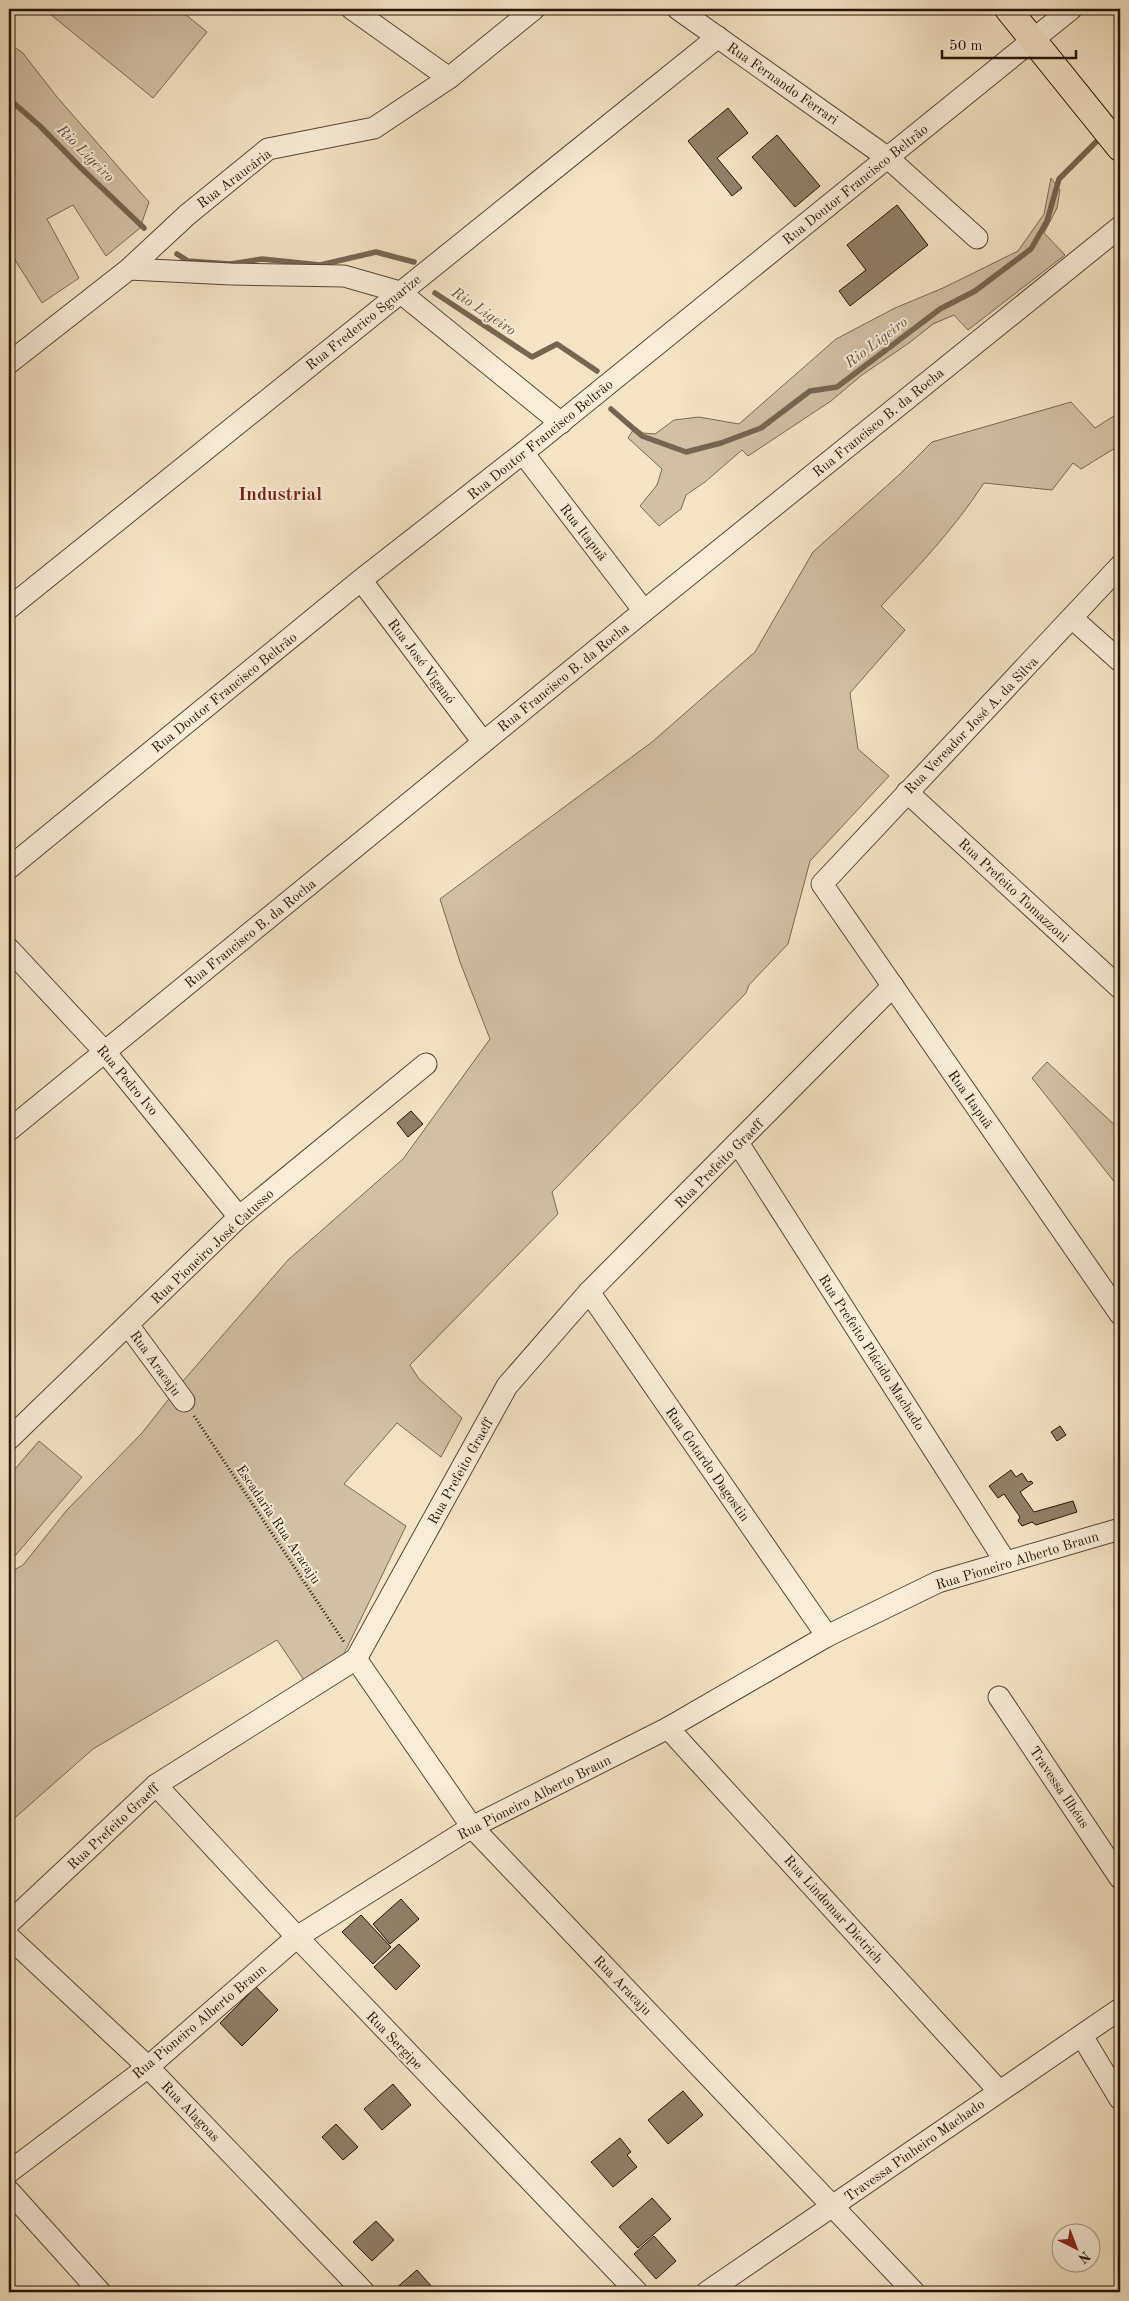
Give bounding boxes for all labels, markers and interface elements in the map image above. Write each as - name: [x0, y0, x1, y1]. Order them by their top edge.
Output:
- scale bar: [942, 28, 1075, 60]
- text: 50 m: [949, 39, 983, 54]
- street label: Rua Fernando Ferrari: [724, 40, 841, 128]
- water label: Rio Ligeiro: [53, 122, 116, 186]
- street label: Rua Doutor Francisco Beltrão: [780, 122, 931, 248]
- street label: Rua Araucária: [195, 146, 274, 211]
- street label: Rua Frederico Sguarize: [304, 272, 424, 373]
- water label: Rio Ligeiro: [448, 285, 518, 339]
- water label: Rio Ligeiro: [842, 315, 911, 372]
- street label: Rua Francisco B. da Rocha: [810, 366, 947, 480]
- street label: Rua Doutor Francisco Beltrão: [465, 377, 616, 503]
- district label: Industrial: [238, 486, 322, 505]
- street label: Rua Itapuã: [557, 502, 610, 564]
- street label: Rua José Viganó: [385, 617, 458, 707]
- street label: Rua Francisco B. da Rocha: [495, 621, 632, 735]
- street label: Rua Doutor Francisco Beltrão: [149, 630, 300, 756]
- street label: Rua Vereador José A. da Silva: [902, 654, 1041, 797]
- street label: Rua Prefeito Tomazzoni: [955, 836, 1071, 946]
- street label: Rua Francisco B. da Rocha: [182, 877, 319, 991]
- street label: Rua Pedro Ivo: [94, 1043, 160, 1118]
- street label: Rua Itapuã: [945, 1068, 995, 1131]
- street label: Rua Prefeito Graeff: [673, 1116, 768, 1211]
- street label: Rua Pioneiro José Catusso: [149, 1186, 277, 1307]
- street label: Rua Prefeito Plácido Machado: [816, 1272, 927, 1433]
- street label: Rua Aracaju: [127, 1328, 184, 1399]
- street label: Rua Gotardo Dagostin: [663, 1405, 752, 1525]
- street label: Rua Prefeito Graeff: [426, 1415, 497, 1527]
- street label: Escadaria Rua Aracaju: [233, 1463, 323, 1587]
- street label: Rua Pioneiro Alberto Braun: [934, 1529, 1101, 1592]
- street label: Travessa Ilhéus: [1027, 1744, 1092, 1831]
- street label: Rua Pioneiro Alberto Braun: [456, 1753, 614, 1843]
- street label: Rua Prefeito Graeff: [65, 1780, 163, 1872]
- street label: Rua Lindomar Dietrich: [781, 1853, 886, 1967]
- street label: Rua Aracaju: [591, 1953, 654, 2019]
- street label: Rua Pioneiro Alberto Braun: [130, 1962, 270, 2082]
- street label: Rua Sergipe: [363, 2009, 425, 2072]
- street label: Rua Alagoas: [158, 2079, 222, 2144]
- street label: Travessa Pinheiro Machado: [842, 2097, 987, 2205]
- north arrow: [1052, 2224, 1102, 2274]
- text: N: [1075, 2248, 1093, 2266]

